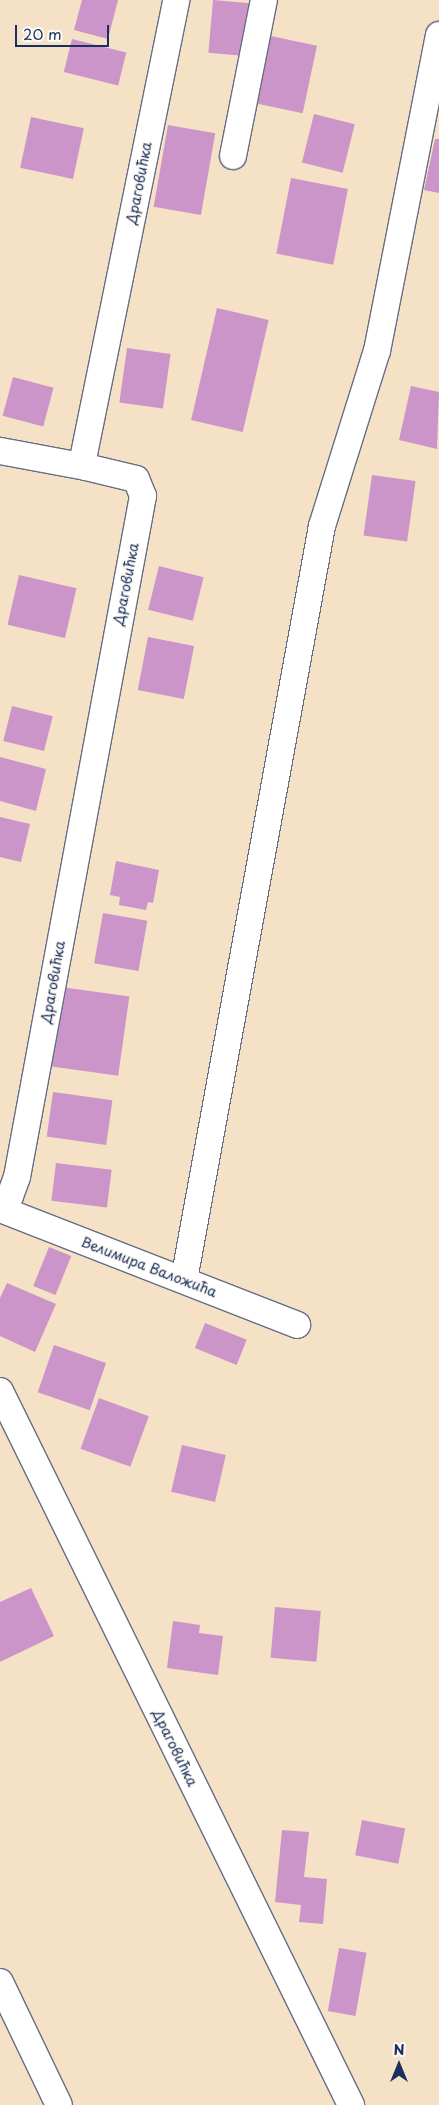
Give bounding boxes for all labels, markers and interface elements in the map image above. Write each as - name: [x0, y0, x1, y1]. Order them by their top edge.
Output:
- scale bar: [18, 15, 111, 47]
- text: 20 m: [23, 22, 62, 45]
- street label: Драговићка: [123, 140, 155, 226]
- street label: Драговићка: [110, 541, 142, 627]
- street label: Драговићка: [37, 939, 69, 1025]
- street label: Велимира Валожића: [78, 1233, 220, 1301]
- street label: Драговићка: [149, 1707, 201, 1789]
- text: N: [393, 2039, 405, 2060]
- north arrow: [374, 2040, 424, 2090]

